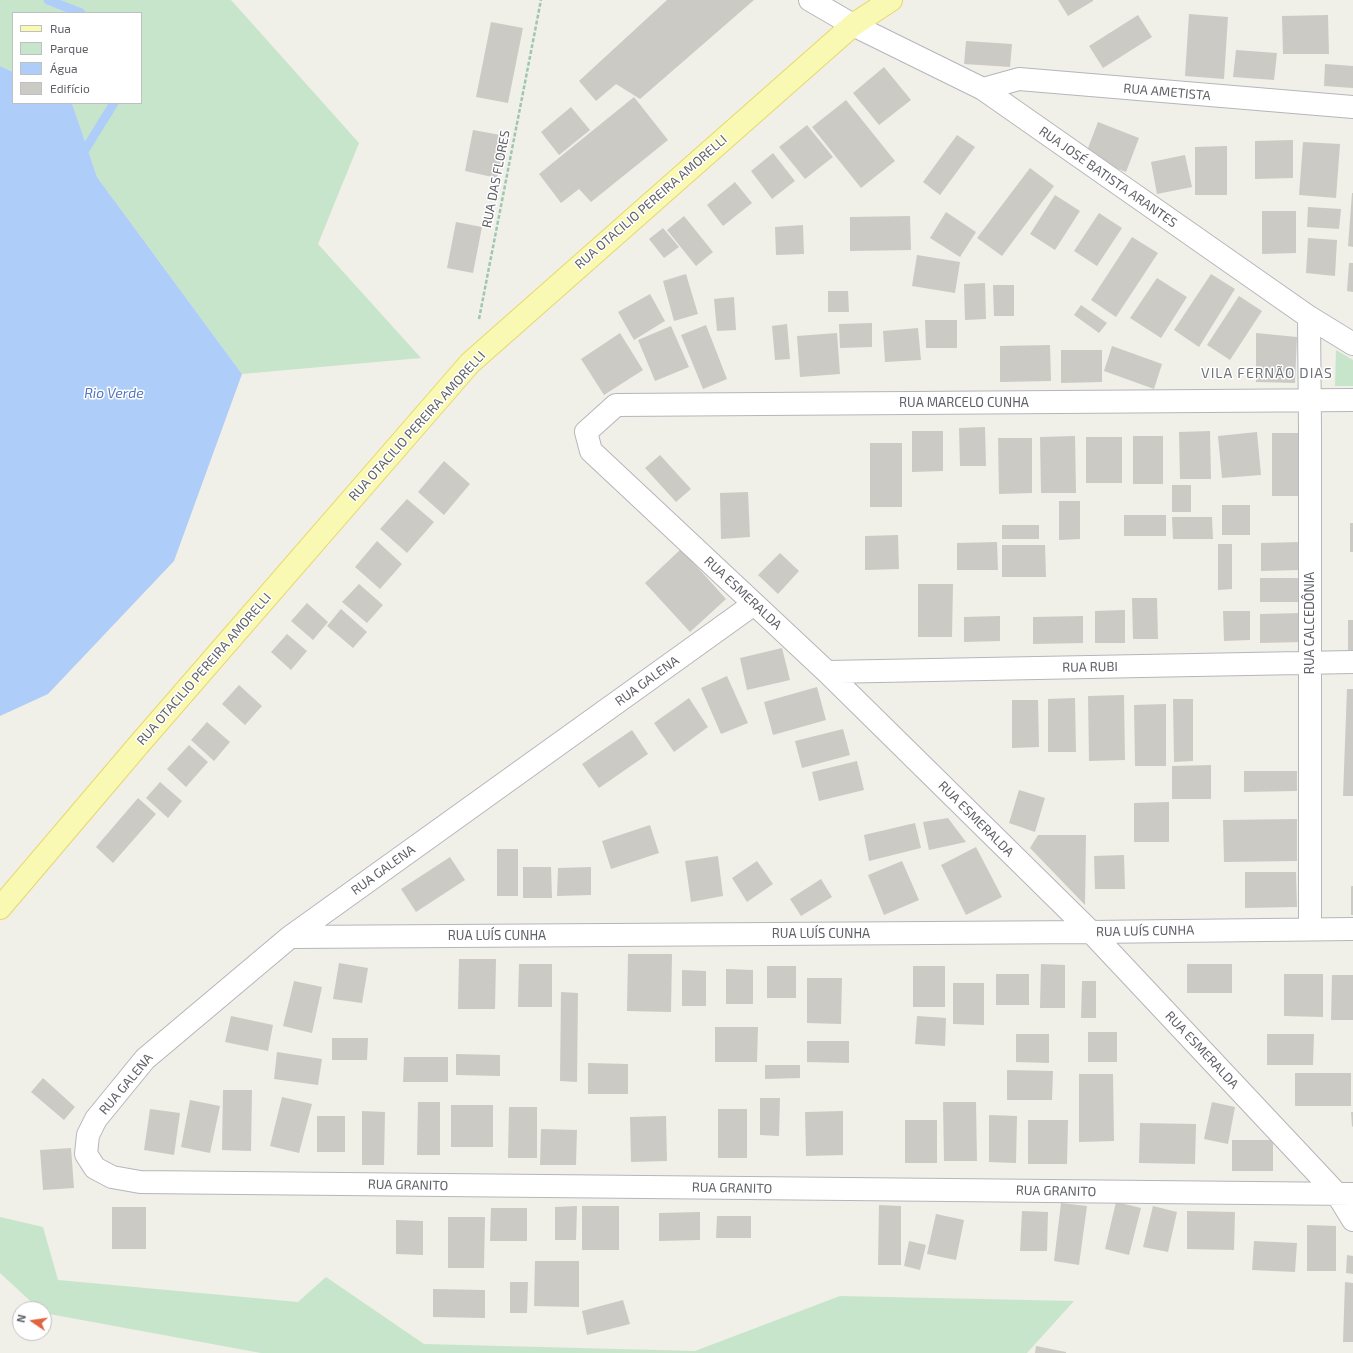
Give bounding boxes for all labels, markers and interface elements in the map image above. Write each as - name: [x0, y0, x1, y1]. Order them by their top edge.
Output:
- legend: [12, 12, 142, 104]
- text: Rua: [50, 21, 71, 35]
- text: Parque: [50, 41, 88, 55]
- text: Água: [50, 61, 78, 75]
- street label: RUA AMETISTA: [1123, 80, 1211, 104]
- text: Edifício: [50, 81, 90, 95]
- street label: RUA JOSÉ BATISTA ARANTES: [1036, 123, 1180, 231]
- street label: RUA DAS FLORES: [479, 129, 513, 229]
- street label: RUA OTACILIO PEREIRA AMORELLI: [572, 132, 730, 272]
- street label: RUA OTACILIO PEREIRA AMORELLI: [346, 348, 488, 504]
- district label: VILA FERNÃO DIAS: [1201, 365, 1333, 381]
- water label: Rio Verde: [84, 385, 144, 401]
- street label: RUA MARCELO CUNHA: [899, 395, 1029, 411]
- street label: RUA ESMERALDA: [701, 553, 785, 633]
- street label: RUA CALCEDÔNIA: [1302, 572, 1318, 674]
- street label: RUA OTACILIO PEREIRA AMORELLI: [134, 590, 274, 748]
- street label: RUA GALENA: [612, 653, 682, 709]
- street label: RUA RUBI: [1062, 659, 1118, 675]
- street label: RUA ESMERALDA: [935, 778, 1017, 860]
- street label: RUA GALENA: [348, 842, 418, 898]
- street label: RUA LUÍS CUNHA: [1096, 922, 1194, 940]
- street label: RUA LUÍS CUNHA: [772, 926, 870, 942]
- street label: RUA LUÍS CUNHA: [448, 928, 546, 944]
- street label: RUA ESMERALDA: [1162, 1008, 1242, 1092]
- street label: RUA GALENA: [96, 1050, 156, 1118]
- street label: RUA GRANITO: [368, 1176, 448, 1194]
- street label: RUA GRANITO: [692, 1179, 772, 1197]
- street label: RUA GRANITO: [1016, 1182, 1096, 1200]
- north arrow: [12, 1301, 52, 1341]
- text: N: [14, 1313, 28, 1324]

